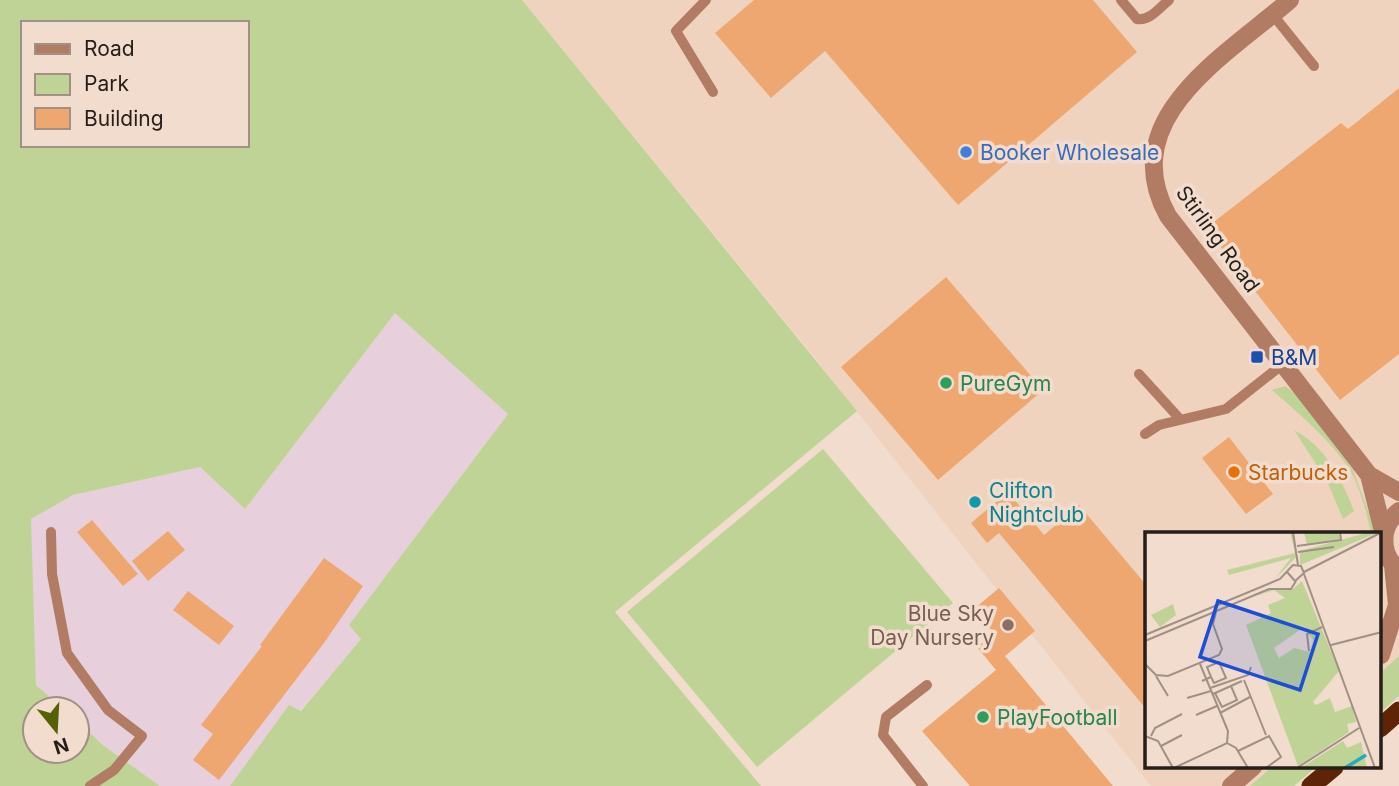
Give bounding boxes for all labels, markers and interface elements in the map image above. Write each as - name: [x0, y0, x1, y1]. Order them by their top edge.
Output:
- legend: [21, 21, 248, 147]
- text: Road: [84, 36, 135, 61]
- text: Park: [84, 71, 129, 96]
- text: Building: [84, 106, 164, 131]
- place label: Booker Wholesale: [980, 140, 1159, 165]
- marker: Booker Wholesale: [958, 144, 974, 160]
- street label: Stirling Road: [1171, 181, 1265, 297]
- place label: B&M: [1271, 345, 1317, 370]
- marker: B&M: [1249, 349, 1265, 365]
- place label: PureGym: [960, 371, 1052, 396]
- marker: PureGym: [938, 375, 954, 391]
- place label: Starbucks: [1248, 460, 1348, 485]
- marker: Starbucks: [1226, 464, 1242, 480]
- place label: Clifton Nightclub: [989, 478, 1084, 527]
- marker: Clifton Nightclub: [967, 494, 983, 510]
- inset map: [1145, 532, 1382, 768]
- place label: Blue Sky Day Nursery: [870, 601, 994, 650]
- marker: Blue Sky Day Nursery: [1000, 617, 1016, 633]
- north arrow: [21, 695, 91, 765]
- place label: PlayFootball: [997, 705, 1118, 730]
- marker: PlayFootball: [975, 709, 991, 725]
- text: N: [51, 733, 72, 759]

